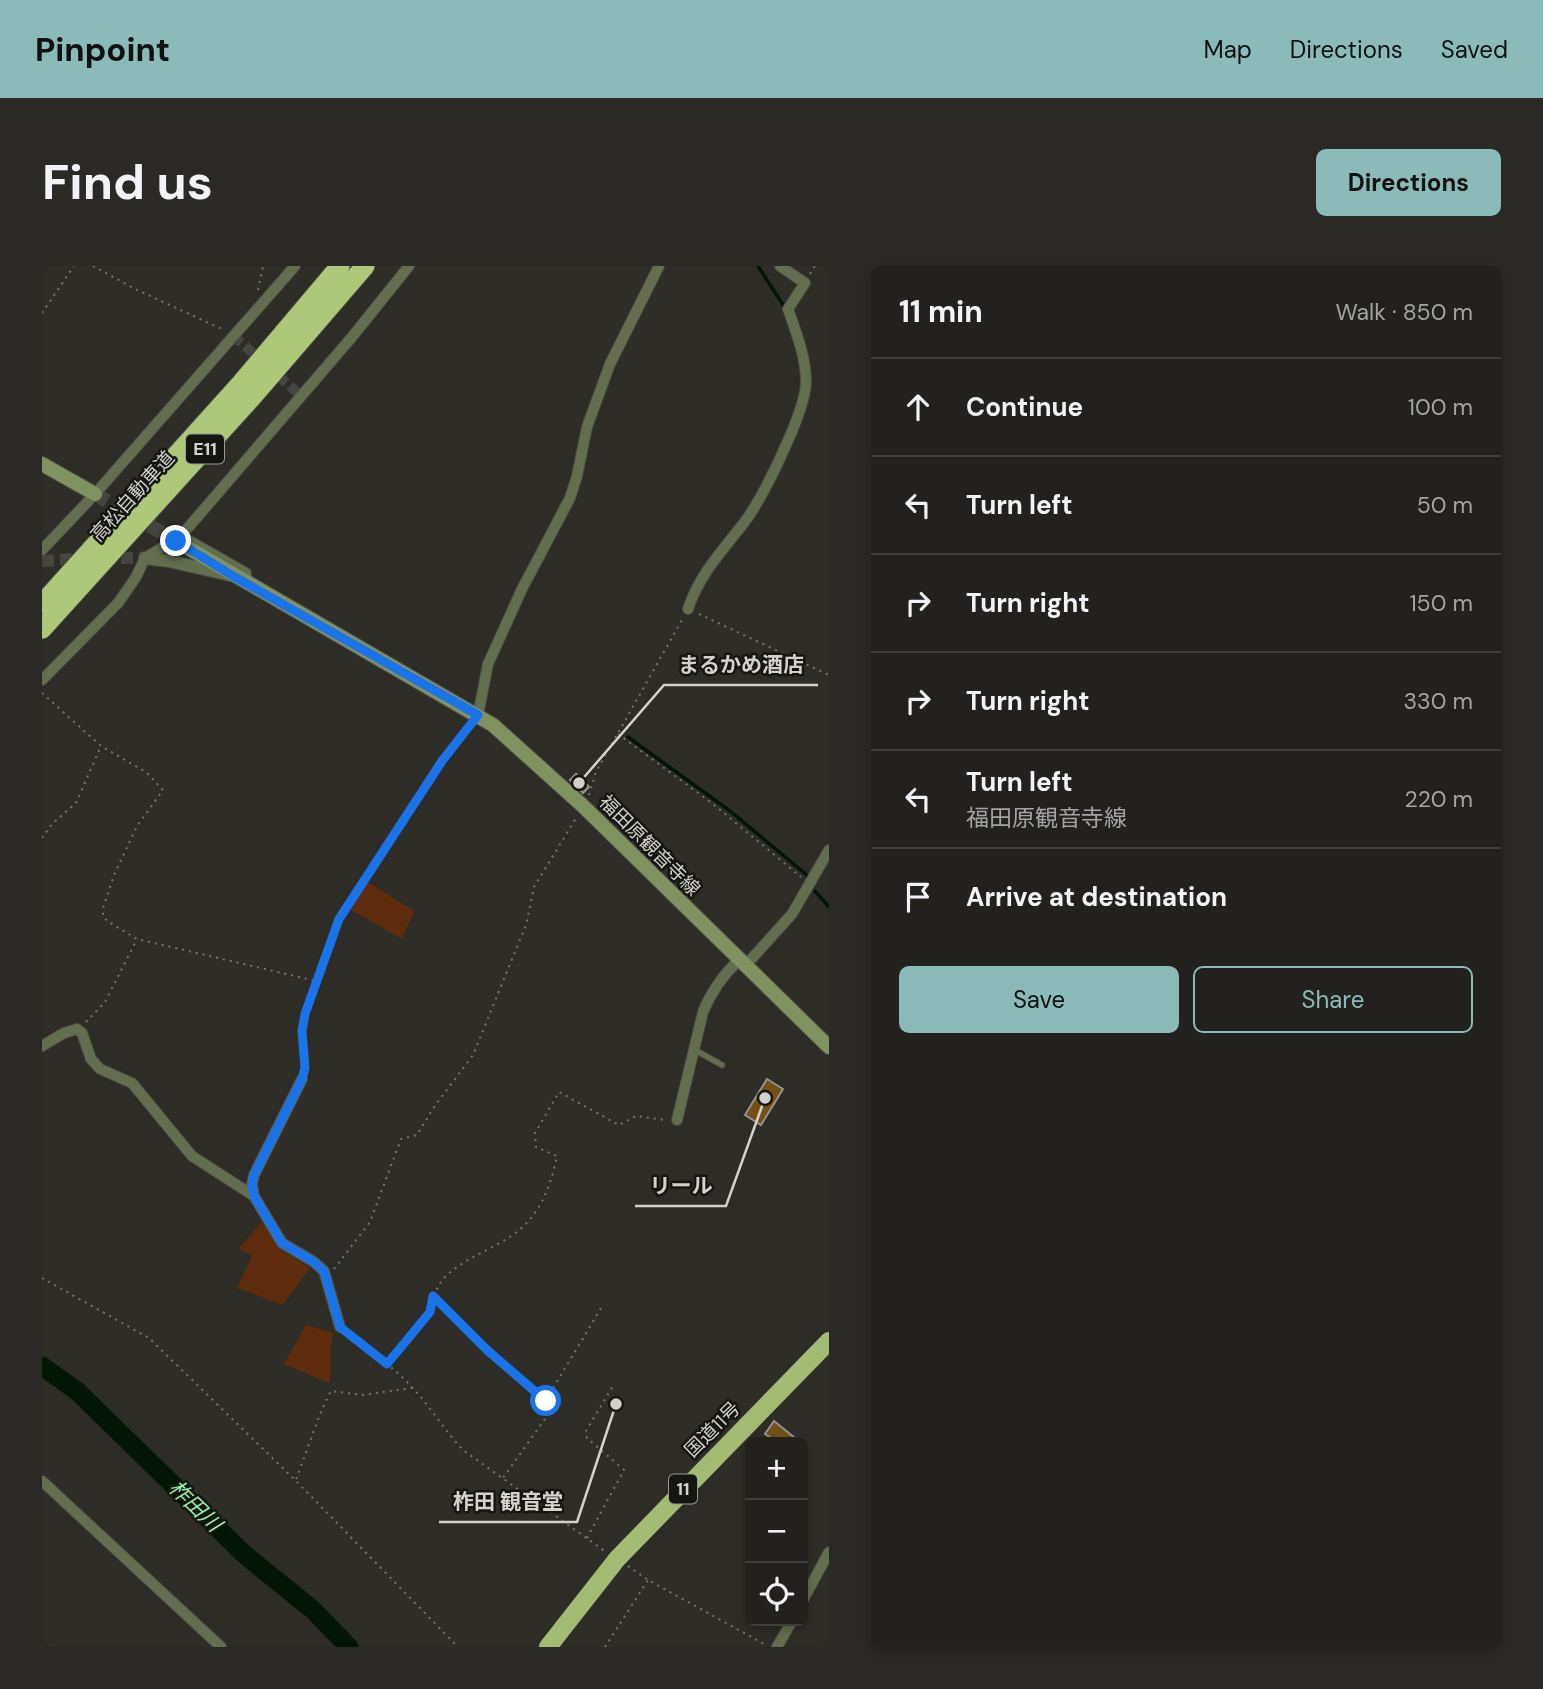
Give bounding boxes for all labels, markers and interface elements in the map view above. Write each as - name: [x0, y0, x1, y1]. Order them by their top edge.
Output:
- text: Pinpoint: [35, 28, 170, 71]
- text: Map: [1204, 34, 1252, 65]
- text: Directions: [1290, 34, 1403, 65]
- text: Saved: [1441, 34, 1508, 65]
- button: Directions: [1316, 149, 1501, 216]
- text: Find us: [42, 150, 213, 214]
- text: 11 min: [899, 292, 983, 331]
- text: Walk · 850 m: [1335, 297, 1473, 327]
- icon: ahead: [899, 388, 937, 426]
- text: Continue: [966, 390, 1083, 424]
- text: 100 m: [1408, 392, 1473, 422]
- road number: E11: [186, 434, 224, 464]
- street label: 高松自動車道: [85, 446, 180, 547]
- icon: left: [899, 486, 937, 524]
- text: Turn left: [966, 488, 1073, 522]
- text: 50 m: [1417, 490, 1473, 520]
- route end: [160, 525, 191, 556]
- icon: right: [899, 584, 937, 622]
- text: Turn right: [966, 586, 1090, 620]
- text: 150 m: [1409, 588, 1473, 618]
- callout: まるかめ酒店: [664, 643, 818, 685]
- text: まるかめ酒店: [678, 651, 804, 679]
- icon: right: [899, 682, 937, 720]
- text: Turn right: [966, 684, 1090, 718]
- text: 330 m: [1403, 686, 1473, 716]
- text: Turn left: [966, 765, 1073, 799]
- icon: left: [899, 780, 937, 818]
- text: 220 m: [1404, 784, 1473, 814]
- street label: 福田原観音寺線: [594, 789, 706, 901]
- text: 福田原観音寺線: [966, 803, 1127, 833]
- icon: arrive: [899, 878, 937, 916]
- text: Arrive at destination: [966, 880, 1227, 914]
- button: Save: [899, 966, 1179, 1033]
- button: Share: [1193, 966, 1473, 1033]
- callout: リール: [635, 1164, 726, 1206]
- text: リール: [650, 1172, 713, 1200]
- route start: [530, 1385, 561, 1416]
- street label: 国道11号: [679, 1396, 746, 1463]
- map controls: [745, 1437, 808, 1626]
- button: +: [745, 1437, 808, 1500]
- water label: 柞田川: [163, 1474, 229, 1539]
- road number: 11: [669, 1474, 697, 1504]
- callout: 柞田 観音堂: [439, 1480, 577, 1522]
- text: 柞田 観音堂: [453, 1488, 563, 1516]
- button: −: [745, 1500, 808, 1563]
- button: locate: [745, 1563, 808, 1626]

